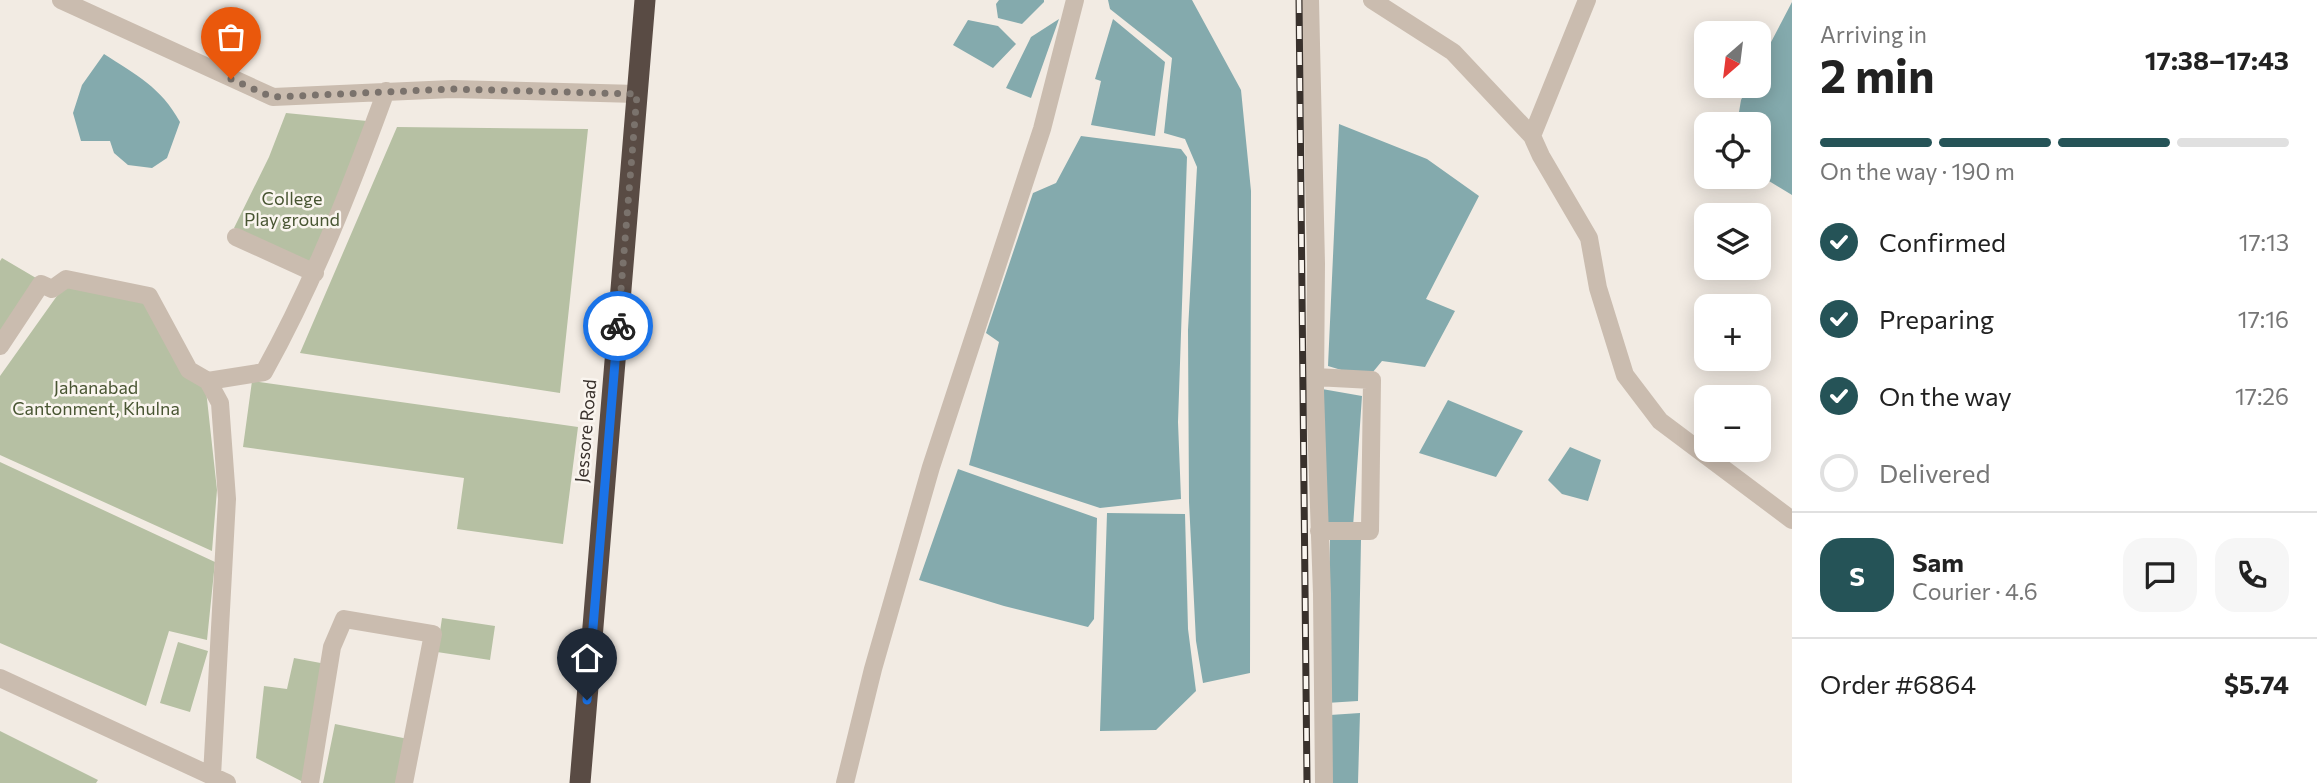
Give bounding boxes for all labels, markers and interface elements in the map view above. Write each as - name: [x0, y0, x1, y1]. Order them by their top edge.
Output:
- pin: [201, 7, 261, 79]
- icon: bag: [212, 18, 250, 56]
- text: Arriving in: [1820, 20, 1927, 48]
- north arrow: [1694, 21, 1771, 98]
- map controls: [1694, 21, 1771, 462]
- text: 17:38–17:43: [2145, 44, 2289, 75]
- text: 2 min: [1820, 46, 1935, 102]
- button: locate: [1694, 112, 1771, 189]
- text: On the way · 190 m: [1820, 157, 2015, 185]
- park label: College Play ground: [244, 187, 340, 230]
- button: layers: [1694, 203, 1771, 280]
- icon: check: [1820, 223, 1858, 261]
- text: Confirmed: [1879, 226, 2006, 257]
- text: 17:13: [2239, 228, 2289, 256]
- courier: [583, 291, 653, 361]
- button: +: [1694, 294, 1771, 371]
- icon: check: [1820, 300, 1858, 338]
- text: Preparing: [1879, 303, 1994, 334]
- text: 17:16: [2238, 305, 2289, 333]
- icon: bike: [599, 307, 637, 345]
- park label: Jahanabad Cantonment, Khulna: [12, 376, 180, 419]
- icon: check: [1820, 377, 1858, 415]
- street label: Jessore Road: [570, 378, 600, 484]
- text: On the way: [1879, 380, 2012, 411]
- text: 17:26: [2235, 382, 2289, 410]
- button: −: [1694, 385, 1771, 462]
- text: Delivered: [1879, 457, 1990, 488]
- button: chat: [2123, 538, 2197, 612]
- button: phone: [2215, 538, 2289, 612]
- text: Sam: [1912, 546, 1964, 577]
- text: S: [1849, 560, 1865, 591]
- text: Courier · 4.6: [1912, 577, 2038, 605]
- pin: [557, 628, 617, 700]
- icon: home: [568, 639, 606, 677]
- text: Order #6864: [1820, 668, 1976, 699]
- text: $5.74: [2224, 668, 2289, 699]

